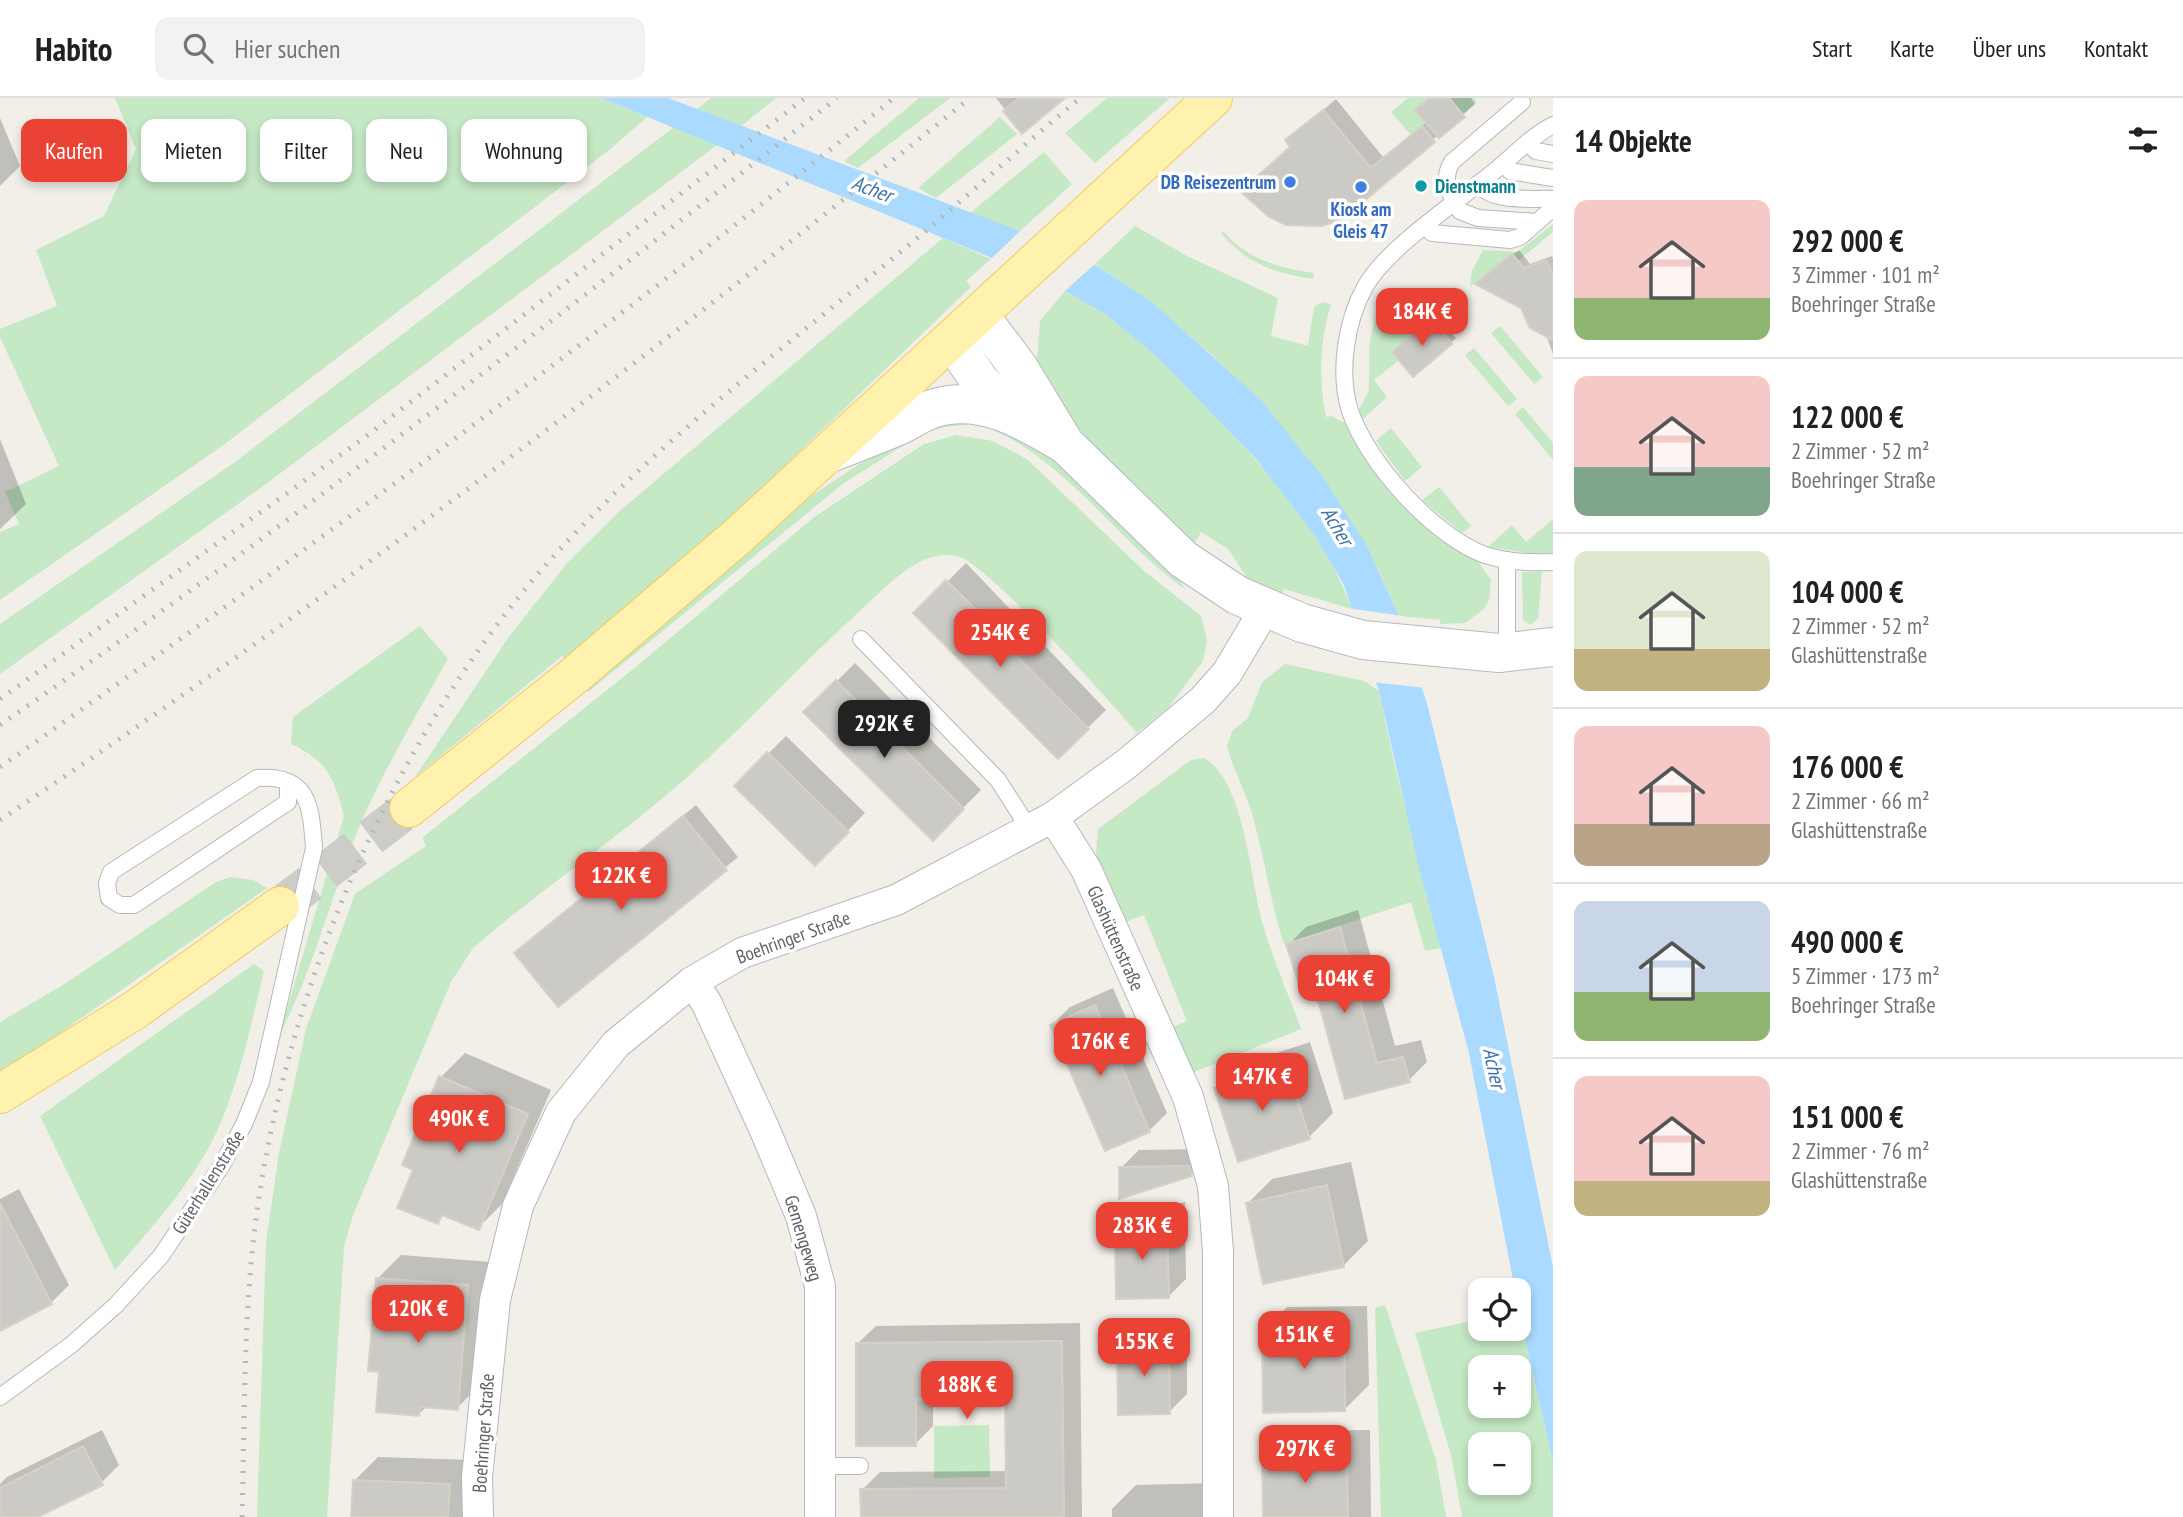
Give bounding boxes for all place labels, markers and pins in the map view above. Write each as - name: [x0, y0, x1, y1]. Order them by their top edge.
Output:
- place label: DB Reisezentrum: [1161, 170, 1276, 194]
- marker: DB Reisezentrum: [1282, 174, 1298, 190]
- place label: Dienstmann: [1435, 174, 1516, 198]
- marker: Dienstmann: [1413, 178, 1429, 194]
- marker: Kiosk am Gleis 47: [1353, 179, 1369, 195]
- place label: Kiosk am Gleis 47: [1331, 197, 1391, 243]
- pin: 184K €: [1365, 288, 1479, 348]
- pin: 254K €: [943, 610, 1057, 669]
- pin: 292K €: [827, 700, 941, 760]
- pin: 122K €: [564, 852, 678, 912]
- pin: 104K €: [1287, 956, 1401, 1015]
- pin: 176K €: [1043, 1018, 1157, 1078]
- pin: 147K €: [1205, 1054, 1319, 1113]
- pin: 490K €: [402, 1096, 516, 1155]
- pin: 283K €: [1085, 1202, 1199, 1262]
- pin: 120K €: [361, 1286, 475, 1345]
- pin: 151K €: [1247, 1312, 1361, 1371]
- pin: 155K €: [1087, 1318, 1201, 1378]
- pin: 188K €: [910, 1362, 1024, 1421]
- pin: 297K €: [1248, 1426, 1362, 1485]

